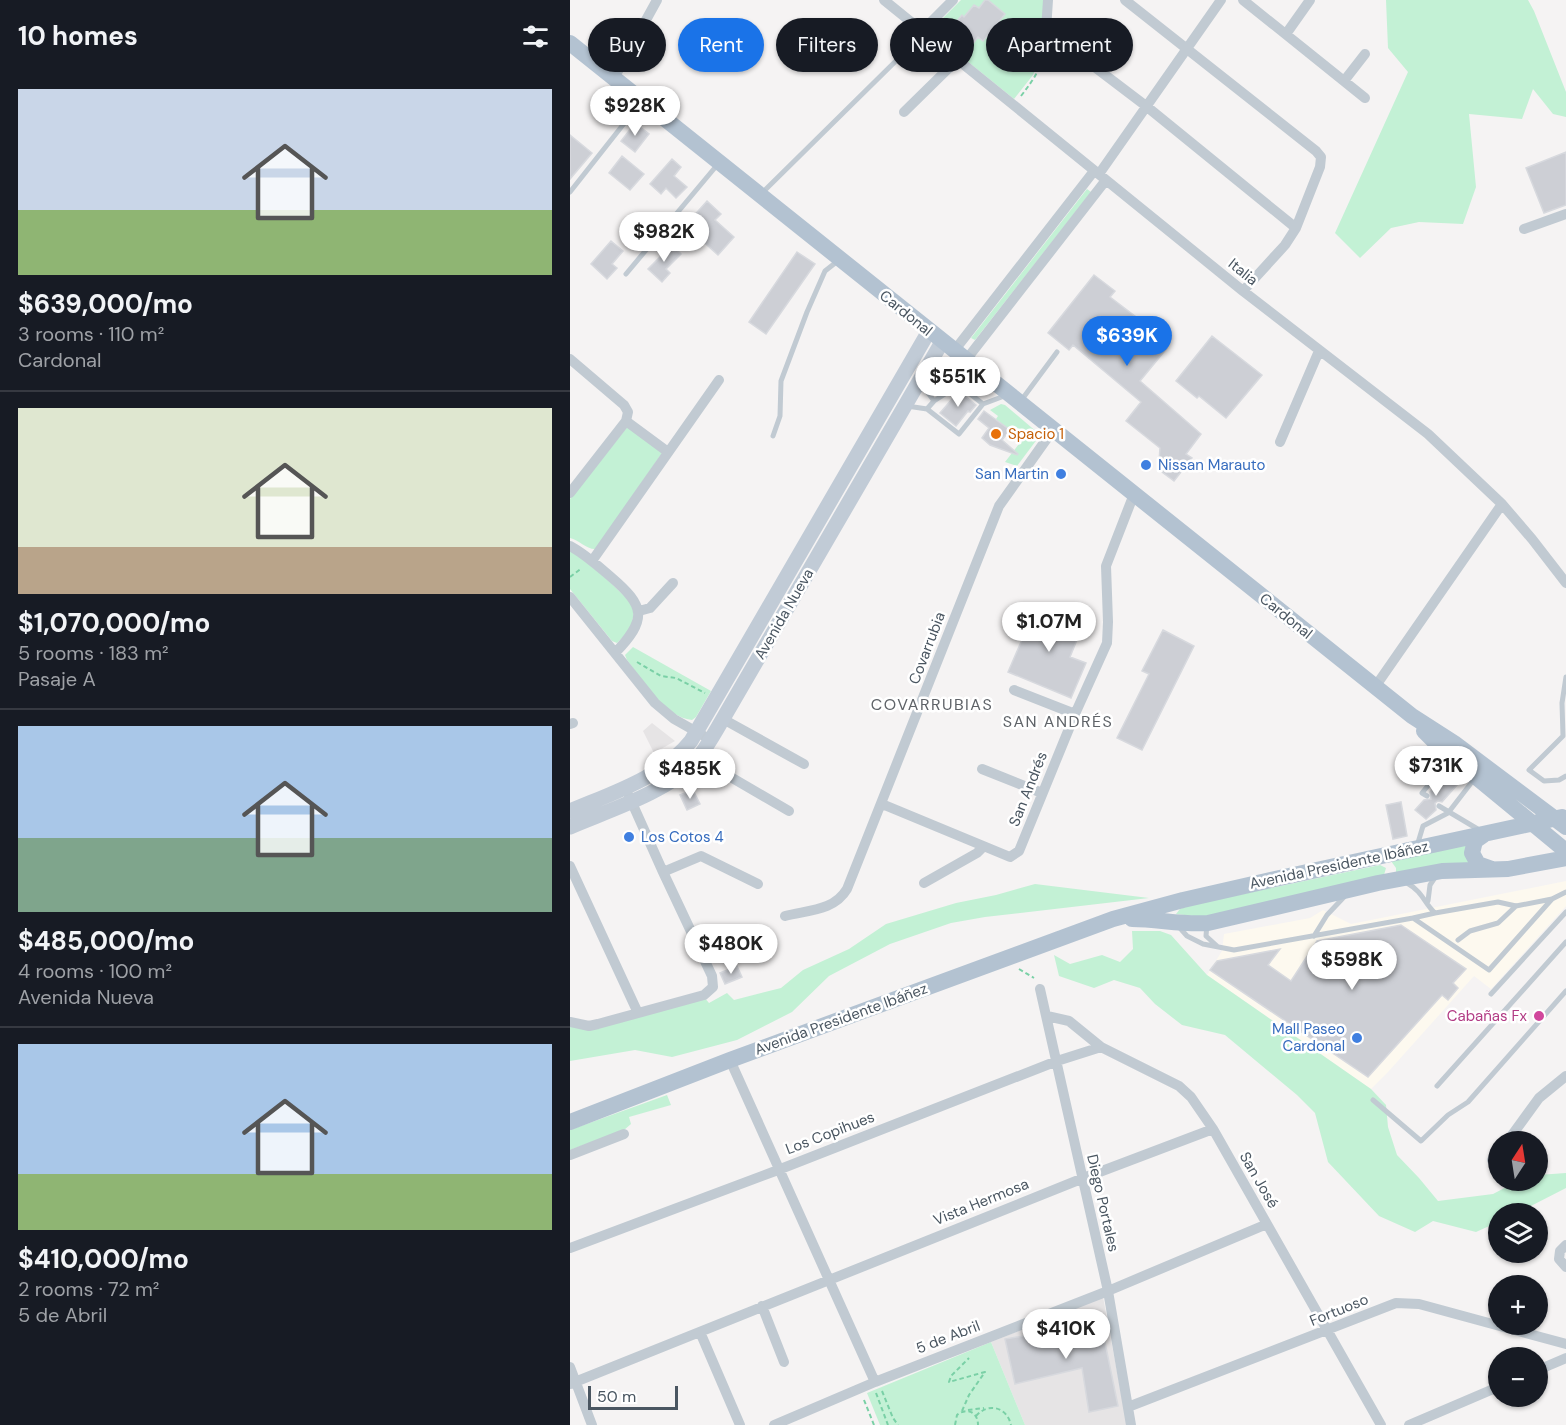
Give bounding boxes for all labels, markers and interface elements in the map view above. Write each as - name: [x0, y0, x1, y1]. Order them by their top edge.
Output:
- chip: Buy: [588, 18, 666, 72]
- chip: Rent: [678, 18, 764, 72]
- chip: Filters: [776, 18, 878, 72]
- chip: New: [890, 18, 974, 72]
- chip: Apartment: [986, 18, 1133, 72]
- text: 10 homes: [18, 19, 138, 53]
- icon: filters: [519, 20, 552, 53]
- pin: $928K: [593, 86, 677, 137]
- text: $928K: [604, 92, 666, 118]
- icon: home: [231, 128, 339, 236]
- pin: $982K: [622, 212, 706, 263]
- text: $982K: [633, 218, 695, 244]
- street label: Italia: [1224, 254, 1262, 290]
- street label: Cardonal: [875, 286, 937, 340]
- text: $639,000/mo: [18, 287, 193, 321]
- pin: $639K: [1085, 316, 1169, 367]
- text: 3 rooms · 110 m²: [18, 321, 164, 347]
- text: $639K: [1096, 322, 1158, 348]
- text: Cardonal: [18, 347, 101, 373]
- pin: $551K: [916, 357, 1000, 408]
- text: $551K: [929, 363, 987, 389]
- place label: Spacio 1: [1008, 424, 1064, 444]
- marker: Spacio 1: [989, 427, 1003, 441]
- icon: home: [231, 447, 339, 555]
- place label: Nissan Marauto: [1158, 455, 1266, 475]
- marker: Nissan Marauto: [1139, 458, 1153, 472]
- place label: San Martin: [975, 464, 1049, 484]
- marker: San Martin: [1054, 467, 1068, 481]
- street label: Avenida Nueva: [750, 565, 818, 663]
- street label: Cardonal: [1255, 589, 1317, 643]
- pin: $1.07M: [1000, 602, 1098, 653]
- text: $1,070,000/mo: [18, 606, 210, 640]
- text: $1.07M: [1016, 608, 1082, 634]
- street label: Covarrubia: [904, 609, 950, 687]
- text: 5 rooms · 183 m²: [18, 640, 169, 666]
- text: Pasaje A: [18, 666, 96, 692]
- district label: COVARRUBIAS: [871, 694, 993, 715]
- district label: SAN ANDRÉS: [1003, 711, 1113, 732]
- pin: $731K: [1394, 746, 1478, 797]
- pin: $485K: [648, 749, 732, 800]
- street label: San Andrés: [1004, 749, 1052, 829]
- text: $731K: [1409, 752, 1463, 778]
- text: $485K: [658, 755, 722, 781]
- icon: home: [231, 765, 339, 873]
- place label: Los Cotos 4: [641, 827, 724, 847]
- marker: Los Cotos 4: [622, 830, 636, 844]
- street label: Avenida Presidente Ibáñez: [1248, 836, 1430, 894]
- text: $485,000/mo: [18, 924, 194, 958]
- pin: $480K: [689, 924, 773, 975]
- text: $480K: [699, 930, 763, 956]
- pin: $598K: [1310, 940, 1394, 991]
- text: $598K: [1321, 946, 1383, 972]
- text: 4 rooms · 100 m²: [18, 958, 172, 984]
- street label: Avenida Presidente Ibáñez: [752, 978, 930, 1060]
- text: Avenida Nueva: [18, 984, 154, 1010]
- place label: Cabañas Fx: [1447, 1006, 1528, 1026]
- marker: Cabañas Fx: [1532, 1009, 1546, 1023]
- place label: Mall Paseo Cardonal: [1272, 1019, 1345, 1056]
- marker: Mall Paseo Cardonal: [1350, 1031, 1364, 1045]
- icon: home: [231, 1083, 339, 1191]
- street label: Los Copihues: [783, 1107, 877, 1159]
- north arrow: [1488, 1131, 1548, 1191]
- map controls: [1488, 1131, 1548, 1407]
- street label: San José: [1235, 1148, 1283, 1212]
- street label: Diego Portales: [1082, 1152, 1124, 1254]
- street label: Vista Hermosa: [930, 1174, 1032, 1230]
- button: layers: [1488, 1203, 1548, 1263]
- text: $410,000/mo: [18, 1242, 189, 1276]
- button: +: [1488, 1275, 1548, 1335]
- text: 2 rooms · 72 m²: [18, 1276, 159, 1302]
- street label: Fortuoso: [1307, 1289, 1372, 1331]
- text: 5 de Abril: [18, 1302, 107, 1328]
- pin: $410K: [1024, 1309, 1108, 1360]
- text: $410K: [1036, 1315, 1096, 1341]
- street label: 5 de Abril: [913, 1316, 983, 1358]
- button: −: [1488, 1347, 1548, 1407]
- scale bar: [588, 1383, 678, 1410]
- text: 50 m: [597, 1386, 636, 1407]

